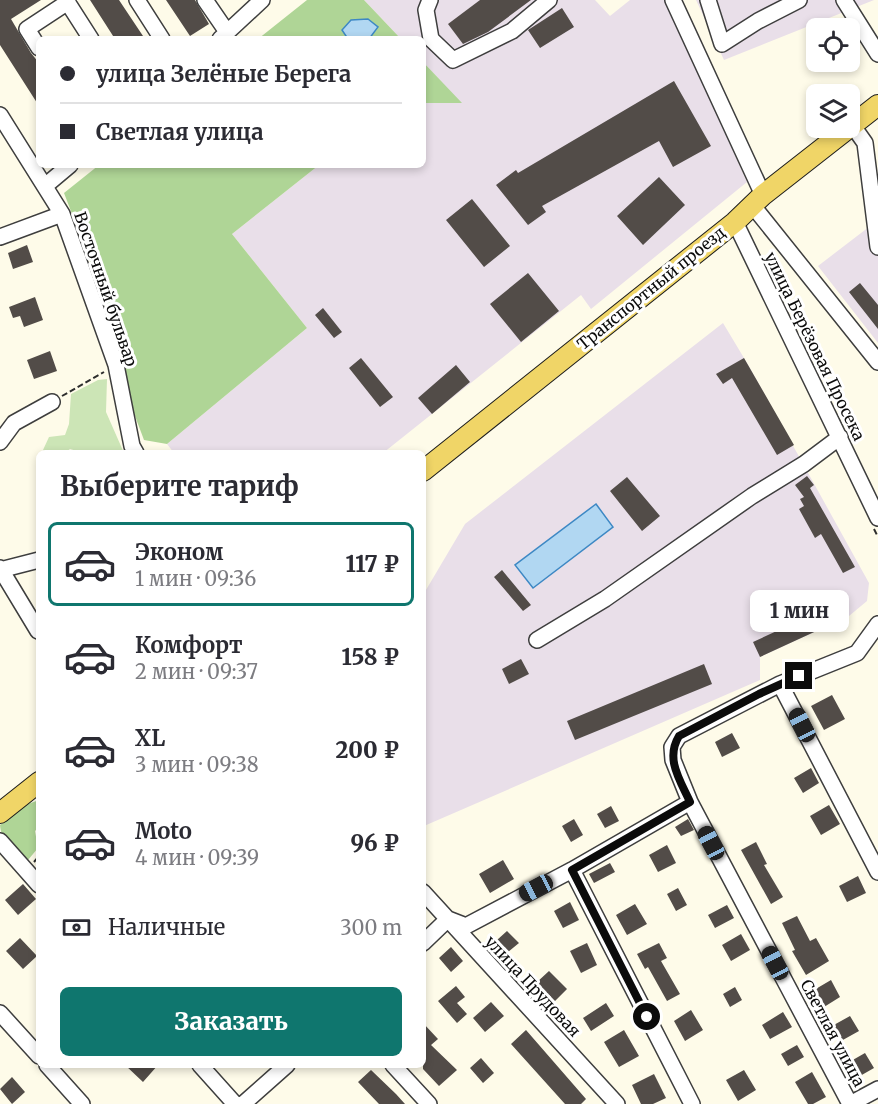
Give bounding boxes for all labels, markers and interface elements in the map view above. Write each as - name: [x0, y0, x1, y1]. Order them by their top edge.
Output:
- map controls: [806, 18, 860, 138]
- button: locate: [806, 18, 860, 72]
- text: улица Зелёные Берега: [96, 60, 351, 88]
- button: layers: [806, 84, 860, 138]
- text: Светлая улица: [96, 118, 264, 146]
- street label: Восточный бульвар: [70, 209, 142, 369]
- street label: Транспортный проезд: [573, 222, 729, 354]
- street label: улица Берёзовая Просека: [761, 248, 870, 444]
- text: Выберите тариф: [60, 469, 299, 503]
- icon: car: [63, 537, 117, 591]
- text: Эконом: [135, 538, 223, 566]
- text: 117 ₽: [346, 550, 399, 578]
- text: 1 мин · 09:36: [135, 566, 256, 591]
- callout: 1 мин: [750, 589, 848, 631]
- text: 1 мин: [770, 598, 829, 623]
- icon: car: [63, 630, 117, 684]
- text: Комфорт: [135, 631, 243, 659]
- text: 158 ₽: [342, 643, 399, 671]
- text: 2 мин · 09:37: [135, 659, 258, 684]
- route end: [785, 662, 812, 689]
- car: [786, 705, 818, 745]
- icon: car: [63, 723, 117, 777]
- text: XL: [135, 724, 165, 752]
- text: 200 ₽: [336, 736, 399, 764]
- text: 3 мин · 09:38: [135, 752, 259, 777]
- icon: car: [63, 816, 117, 870]
- text: Moto: [135, 817, 192, 845]
- car: [695, 823, 727, 863]
- text: 96 ₽: [351, 829, 399, 857]
- text: 4 мин · 09:39: [135, 845, 259, 870]
- car: [516, 872, 556, 904]
- icon: cash: [60, 911, 93, 944]
- text: Наличные: [108, 913, 225, 941]
- text: 300 m: [340, 915, 402, 940]
- street label: улица Прудовая: [481, 931, 585, 1041]
- car: [759, 943, 791, 983]
- street label: Светлая улица: [796, 976, 870, 1090]
- button: Заказать: [60, 987, 402, 1056]
- route start: [633, 1003, 660, 1030]

